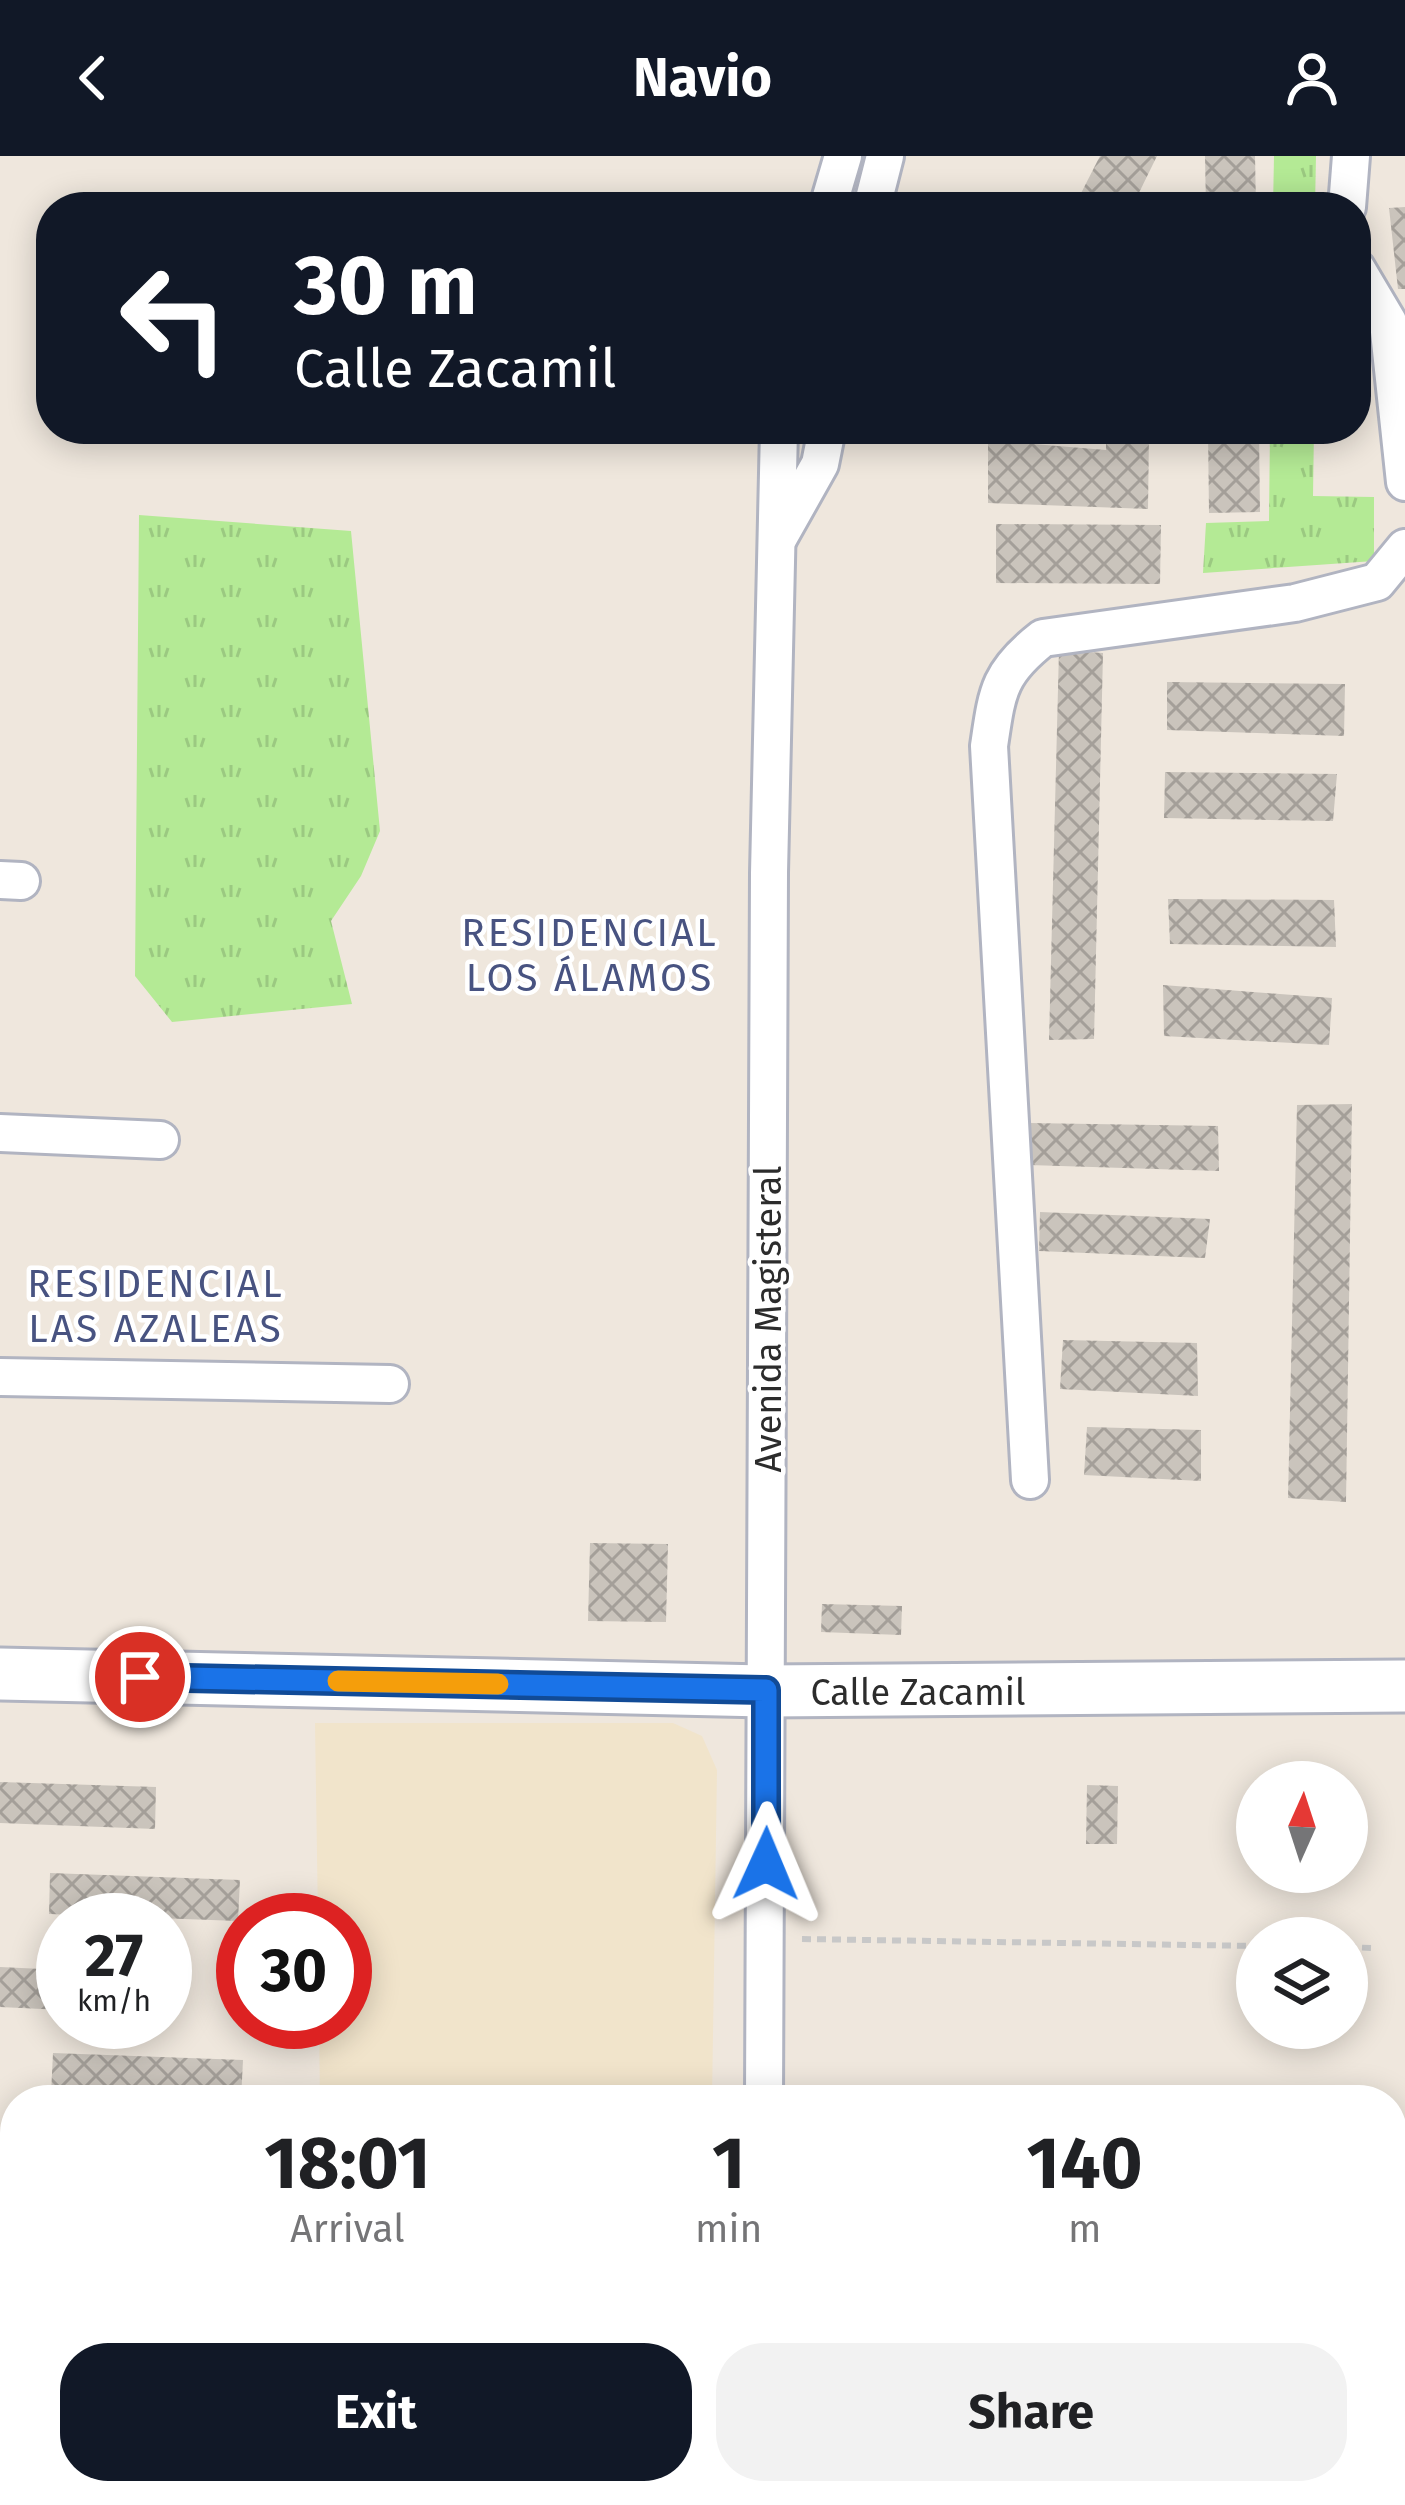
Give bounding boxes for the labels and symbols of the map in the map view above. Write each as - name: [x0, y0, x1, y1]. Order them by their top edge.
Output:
- district label: RESIDENCIAL LOS ÁLAMOS: [461, 910, 719, 1001]
- street label: Avenida Magisteral: [747, 1165, 791, 1473]
- district label: RESIDENCIAL LAS AZALEAS: [27, 1261, 285, 1352]
- pin: [89, 1626, 191, 1728]
- street label: Calle Zacamil: [811, 1671, 1025, 1715]
- north arrow: [1236, 1761, 1368, 1893]
- position arrow: [703, 1801, 829, 1927]
- speed limit sign: 30: [216, 1893, 372, 2049]

